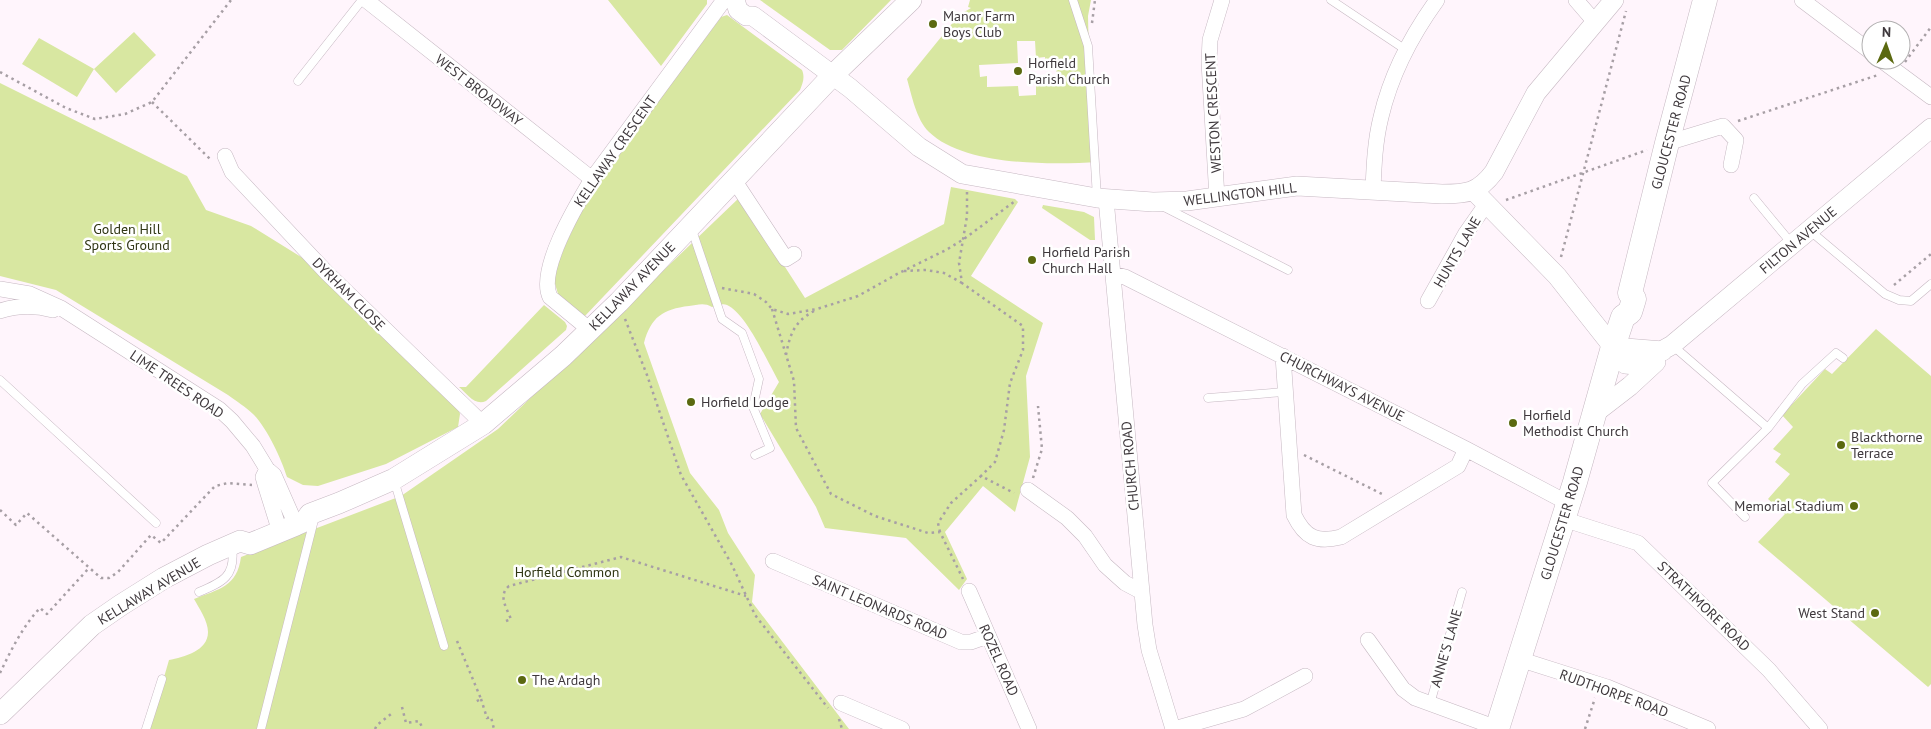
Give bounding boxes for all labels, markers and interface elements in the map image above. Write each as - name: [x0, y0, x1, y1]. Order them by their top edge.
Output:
- place label: Manor Farm Boys Club: [943, 7, 1015, 41]
- marker: Manor Farm Boys Club: [927, 18, 939, 30]
- north arrow: [1861, 20, 1911, 70]
- text: N: [1882, 23, 1891, 41]
- street label: WEST BROADWAY: [432, 50, 526, 130]
- street label: WESTON CRESCENT: [1201, 52, 1225, 174]
- place label: Horfield Parish Church: [1028, 54, 1110, 88]
- marker: Horfield Parish Church: [1012, 65, 1024, 77]
- street label: GLOUCESTER ROAD: [1647, 73, 1695, 191]
- street label: KELLAWAY CRESCENT: [570, 92, 660, 210]
- street label: WELLINGTON HILL: [1183, 178, 1297, 210]
- street label: FILTON AVENUE: [1756, 202, 1840, 278]
- street label: HUNTS LANE: [1429, 213, 1485, 291]
- park label: Golden Hill Sports Ground: [84, 220, 170, 254]
- street label: KELLAWAY AVENUE: [585, 238, 679, 334]
- place label: Horfield Parish Church Hall: [1042, 243, 1130, 277]
- street label: DYRHAM CLOSE: [309, 254, 389, 334]
- marker: Horfield Parish Church Hall: [1026, 254, 1038, 266]
- street label: LIME TREES ROAD: [126, 346, 228, 422]
- street label: CHURCHWAYS AVENUE: [1277, 347, 1407, 425]
- place label: Horfield Lodge: [701, 393, 789, 411]
- marker: Horfield Lodge: [685, 396, 697, 408]
- place label: Horfield Methodist Church: [1523, 406, 1629, 440]
- marker: Horfield Methodist Church: [1507, 417, 1519, 429]
- street label: CHURCH ROAD: [1117, 421, 1143, 511]
- place label: Blackthorne Terrace: [1851, 428, 1923, 462]
- marker: Blackthorne Terrace: [1835, 439, 1847, 451]
- street label: GLOUCESTER ROAD: [1536, 464, 1588, 582]
- place label: Memorial Stadium: [1734, 497, 1844, 515]
- marker: Memorial Stadium: [1848, 500, 1860, 512]
- street label: KELLAWAY AVENUE: [94, 553, 204, 629]
- street label: STRATHMORE ROAD: [1654, 557, 1754, 655]
- park label: Horfield Common: [515, 563, 619, 581]
- street label: SAINT LEONARDS ROAD: [810, 570, 950, 644]
- place label: West Stand: [1798, 604, 1865, 622]
- street label: ANNE’S LANE: [1426, 607, 1466, 689]
- marker: West Stand: [1869, 607, 1881, 619]
- street label: ROZEL ROAD: [975, 621, 1023, 699]
- street label: RUDTHORPE ROAD: [1557, 665, 1671, 721]
- place label: The Ardagh: [532, 671, 600, 689]
- marker: The Ardagh: [516, 674, 528, 686]

